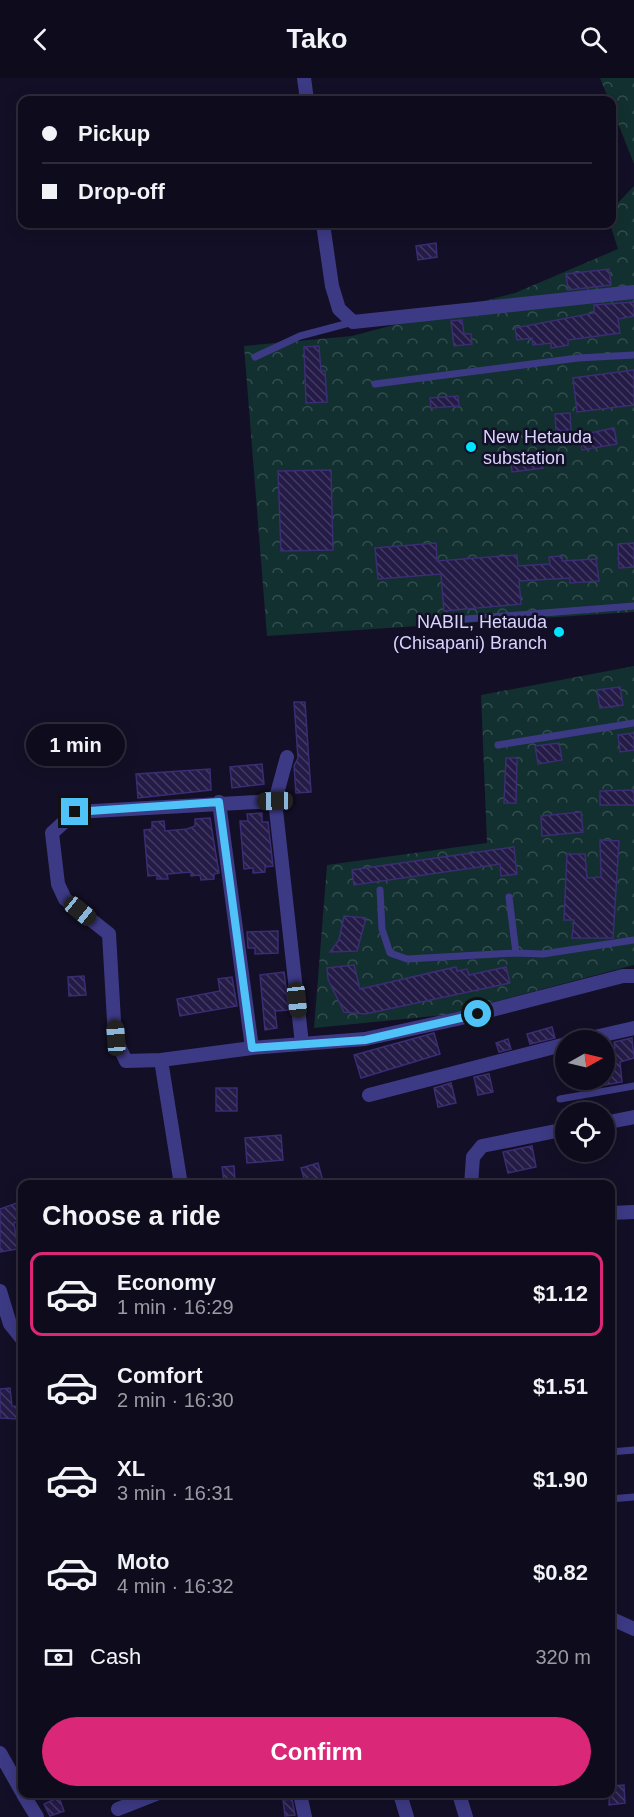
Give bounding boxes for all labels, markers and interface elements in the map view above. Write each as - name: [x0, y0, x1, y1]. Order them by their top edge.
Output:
- icon: back: [24, 23, 57, 56]
- icon: search: [577, 23, 610, 56]
- text: Tako: [286, 24, 348, 54]
- text: Pickup: [78, 121, 150, 146]
- text: Drop-off: [78, 179, 165, 204]
- place label: New Hetauda substation: [483, 427, 593, 468]
- marker: New Hetauda substation: [464, 440, 478, 454]
- place label: NABIL, Hetauda (Chisapani) Branch: [393, 612, 548, 653]
- marker: NABIL, Hetauda (Chisapani) Branch: [552, 625, 566, 639]
- callout: 1 min: [26, 725, 124, 767]
- text: 1 min: [49, 734, 102, 756]
- car: [257, 792, 293, 810]
- route end: [61, 798, 88, 825]
- car: [60, 893, 100, 929]
- car: [286, 981, 308, 1019]
- route start: [464, 1000, 491, 1027]
- car: [106, 1019, 126, 1057]
- north arrow: [555, 1030, 615, 1090]
- map controls: [555, 1030, 615, 1162]
- button: locate: [555, 1102, 615, 1162]
- text: Choose a ride: [42, 1201, 221, 1231]
- icon: car: [45, 1267, 99, 1321]
- text: Economy: [117, 1270, 216, 1295]
- text: $1.12: [533, 1281, 588, 1306]
- text: 1 min · 16:29: [117, 1296, 234, 1318]
- icon: car: [45, 1360, 99, 1414]
- text: Comfort: [117, 1363, 203, 1388]
- text: $1.51: [533, 1374, 588, 1399]
- text: 2 min · 16:30: [117, 1389, 234, 1411]
- icon: car: [45, 1453, 99, 1507]
- text: XL: [117, 1456, 145, 1481]
- text: $1.90: [533, 1467, 588, 1492]
- text: 3 min · 16:31: [117, 1482, 234, 1504]
- icon: car: [45, 1546, 99, 1600]
- text: Moto: [117, 1549, 170, 1574]
- text: $0.82: [533, 1560, 588, 1585]
- text: 4 min · 16:32: [117, 1575, 234, 1597]
- icon: cash: [42, 1641, 75, 1674]
- text: Cash: [90, 1644, 141, 1669]
- text: 320 m: [535, 1646, 591, 1668]
- button: Confirm: [42, 1717, 591, 1786]

